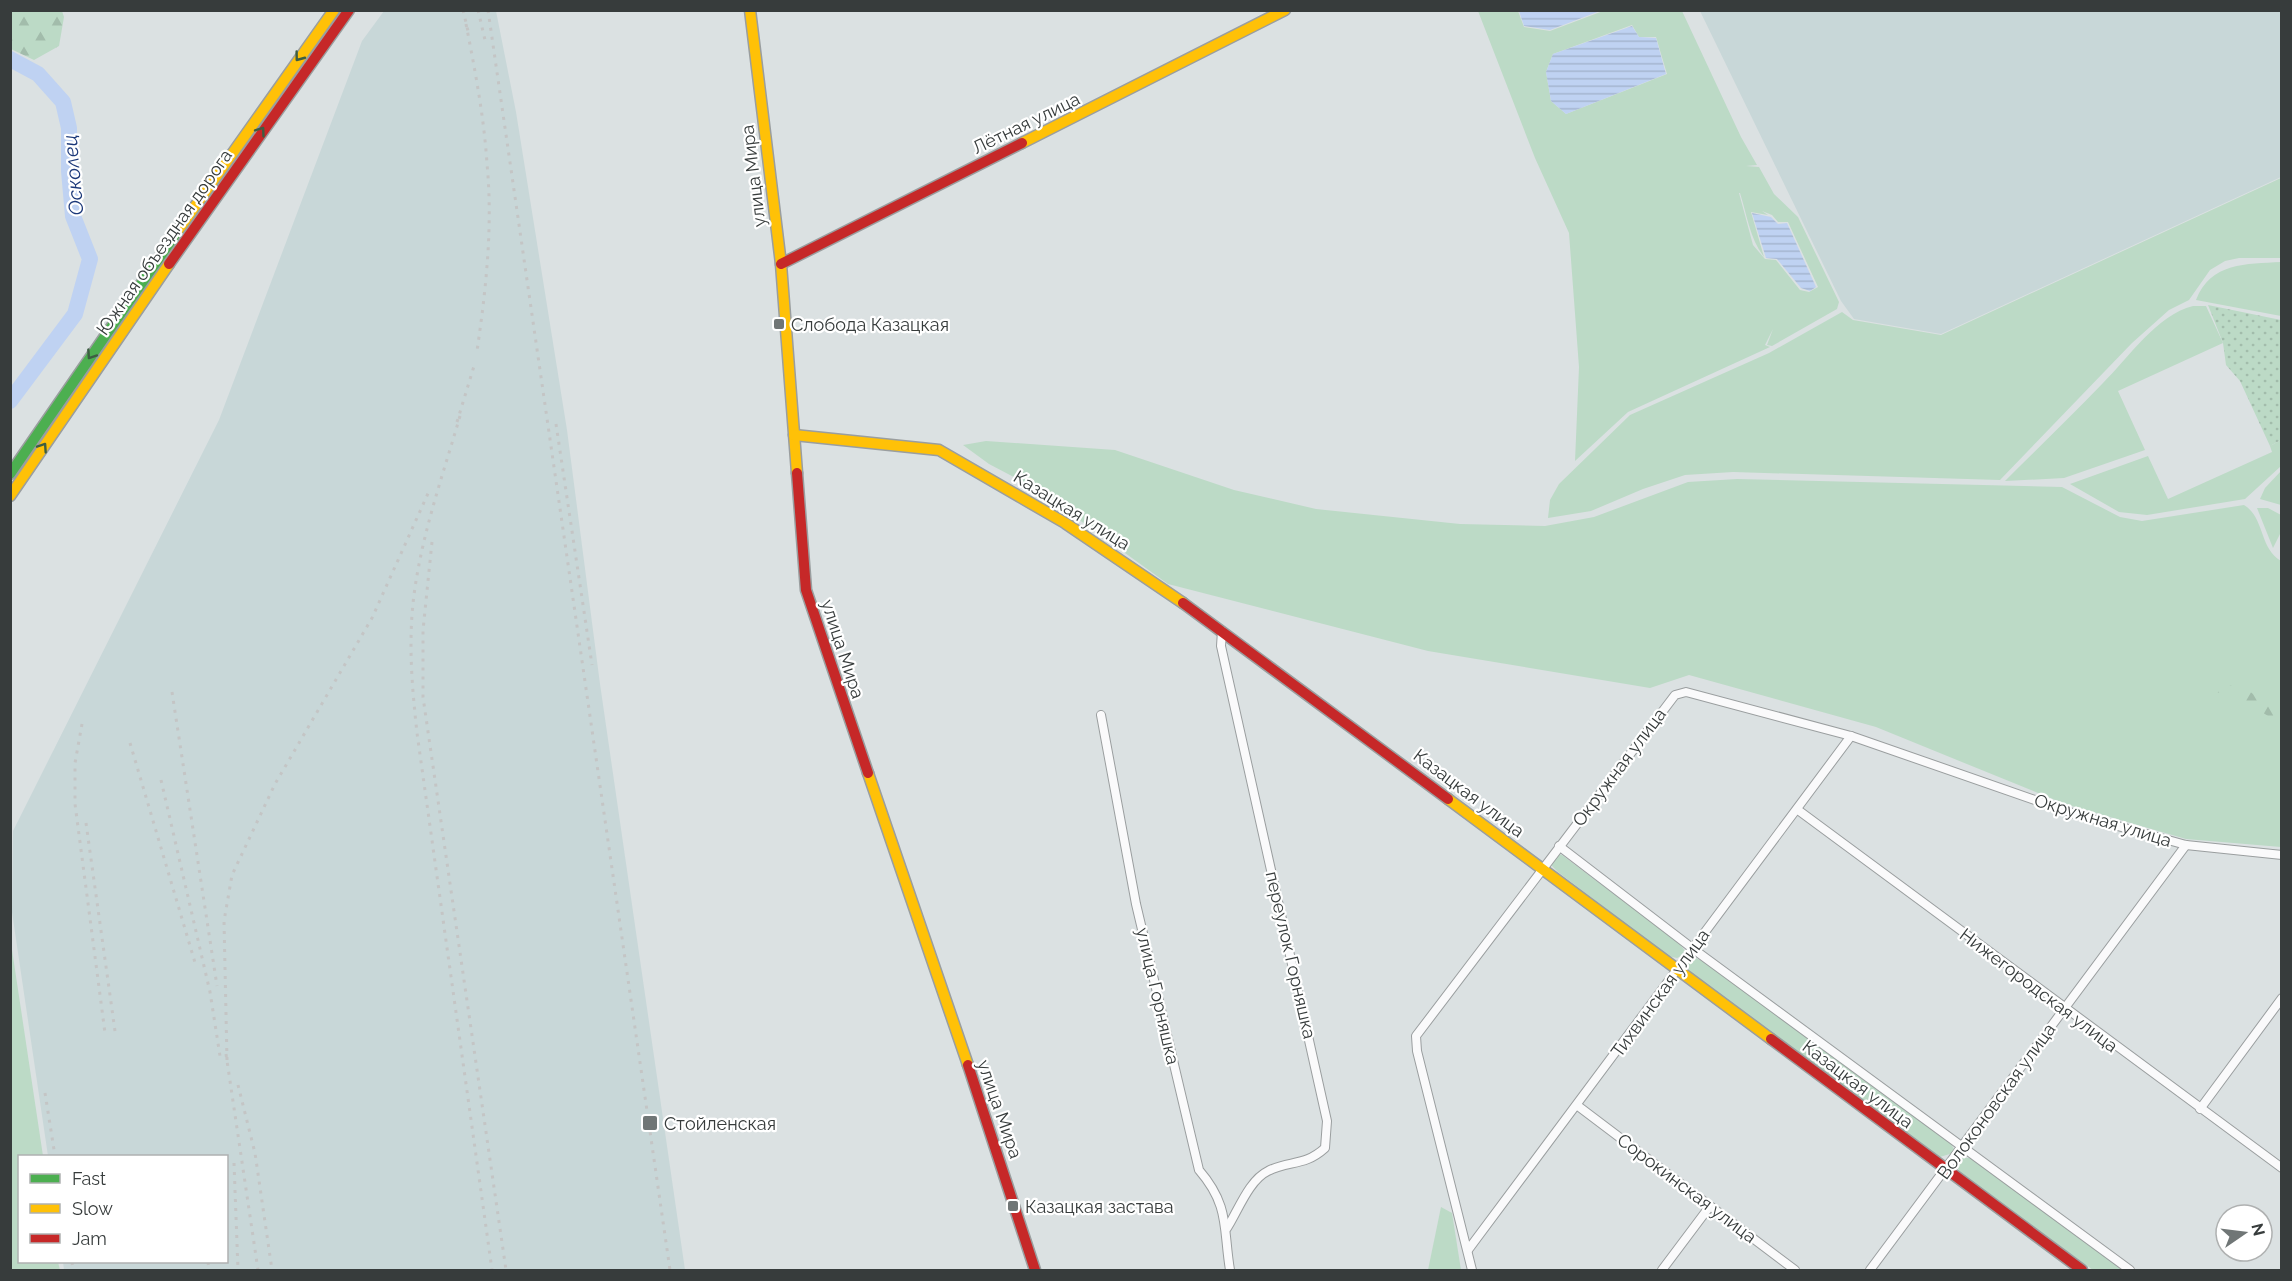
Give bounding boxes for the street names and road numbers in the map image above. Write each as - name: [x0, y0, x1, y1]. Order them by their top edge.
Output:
- street label: Лётная улица: [969, 88, 1083, 158]
- street label: улица Мира: [736, 124, 770, 228]
- street label: Южная объездная дорога: [92, 145, 236, 339]
- street label: Казацкая улица: [1010, 466, 1134, 554]
- street label: улица Мира: [817, 597, 869, 701]
- street label: Окружная улица: [1568, 704, 1670, 830]
- street label: Казацкая улица: [1409, 745, 1529, 841]
- street label: Окружная улица: [2032, 789, 2174, 851]
- street label: переулок Горняшка: [1262, 869, 1320, 1041]
- street label: Нижегородская улица: [1956, 924, 2122, 1056]
- street label: улица Горняшка: [1132, 925, 1184, 1067]
- street label: Тихвинская улица: [1606, 925, 1714, 1061]
- street label: Волоконовская улица: [1932, 1019, 2060, 1183]
- street label: Казацкая улица: [1798, 1036, 1918, 1132]
- street label: улица Мира: [973, 1057, 1027, 1161]
- street label: Сорокинская улица: [1613, 1129, 1761, 1247]

